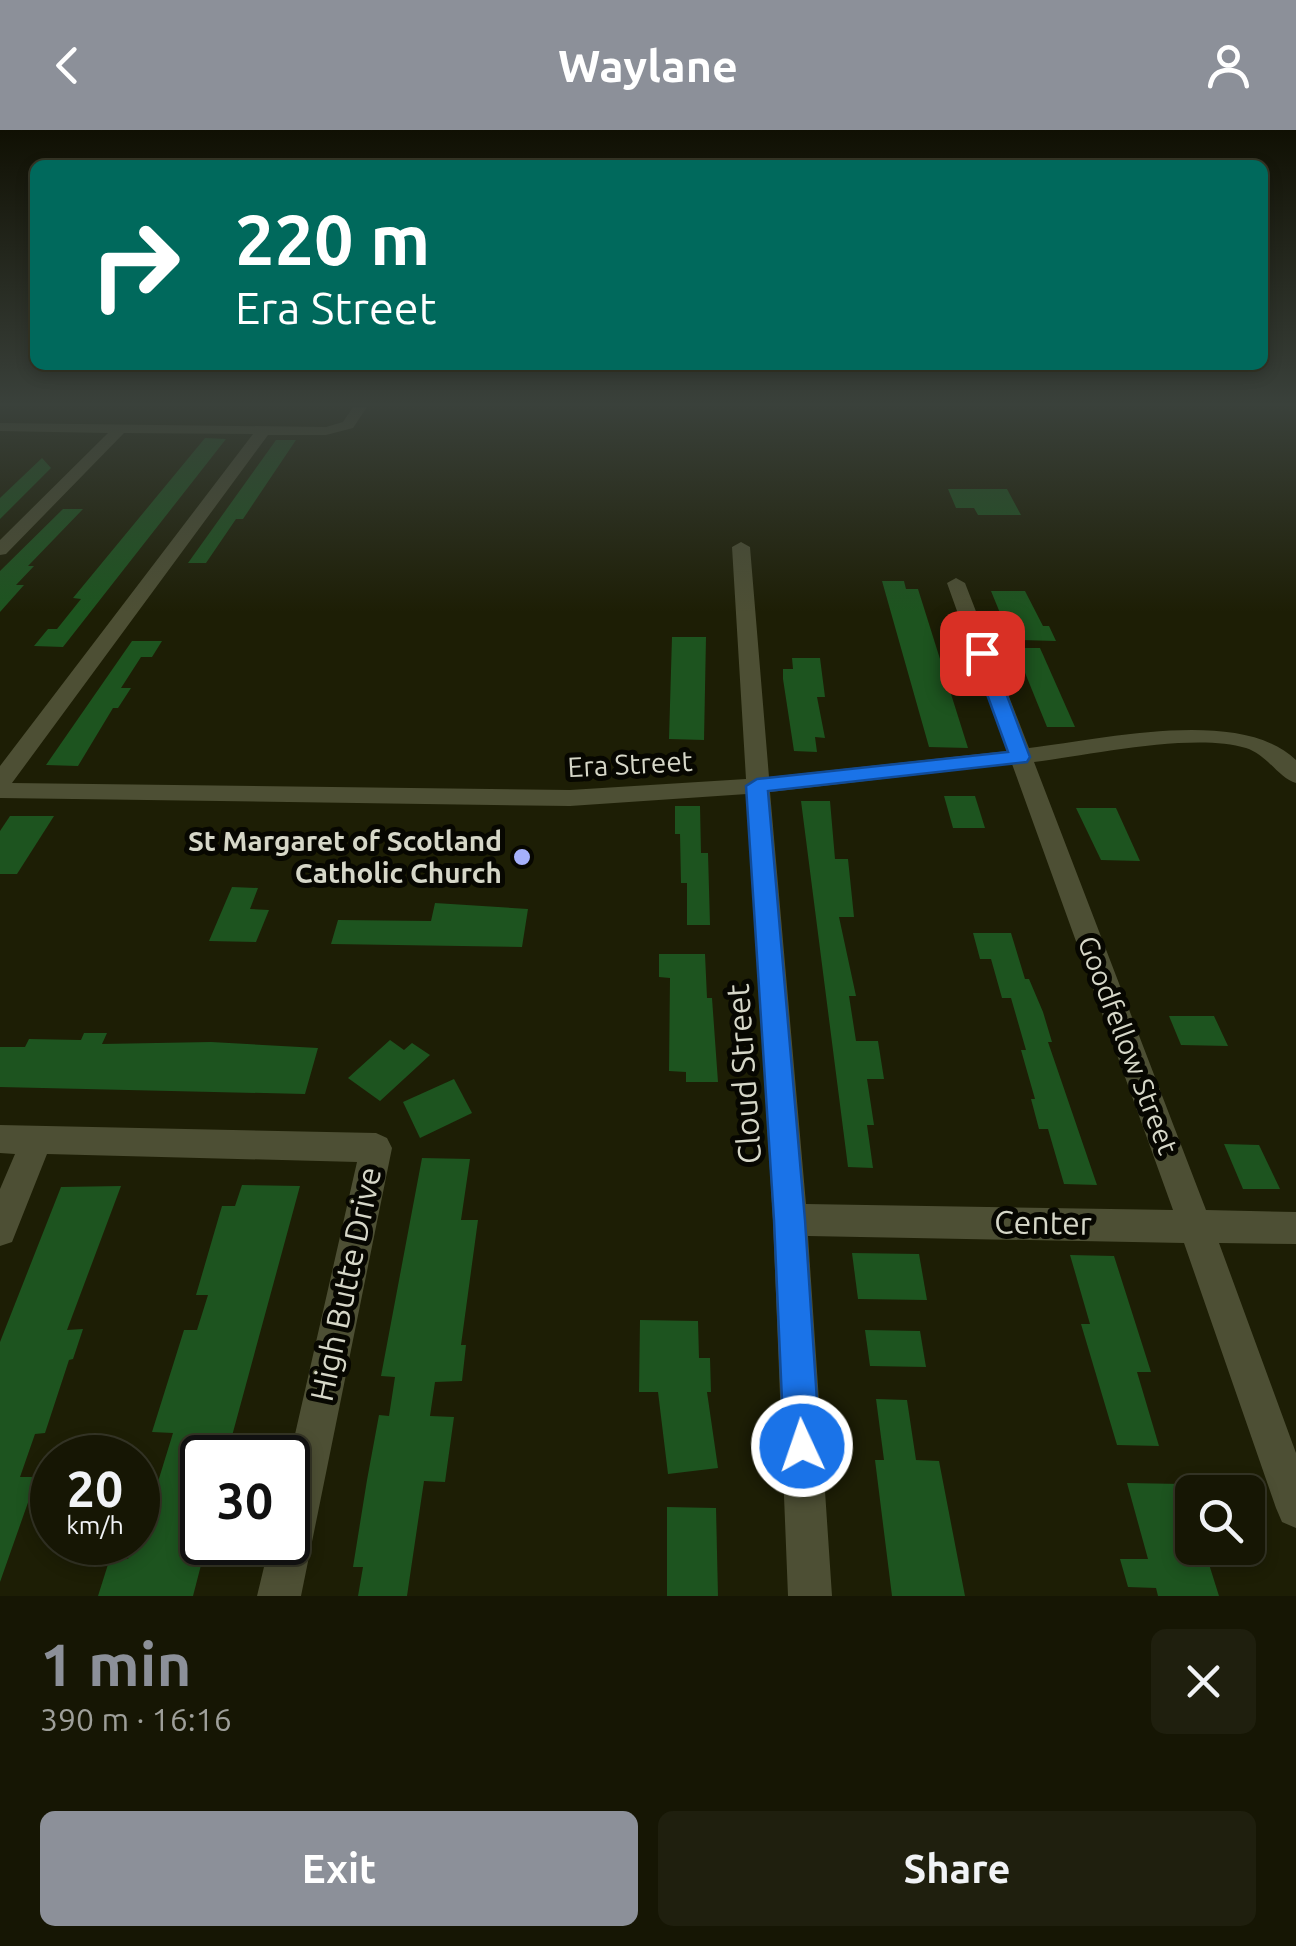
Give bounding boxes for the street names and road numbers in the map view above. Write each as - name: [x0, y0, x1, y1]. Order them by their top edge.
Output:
- street label: Era Street: [567, 745, 693, 782]
- street label: Goodfellow Street: [1073, 931, 1184, 1158]
- street label: Cloud Street: [719, 982, 767, 1165]
- street label: High Butte Drive: [303, 1163, 387, 1404]
- street label: Center: [994, 1203, 1092, 1241]

